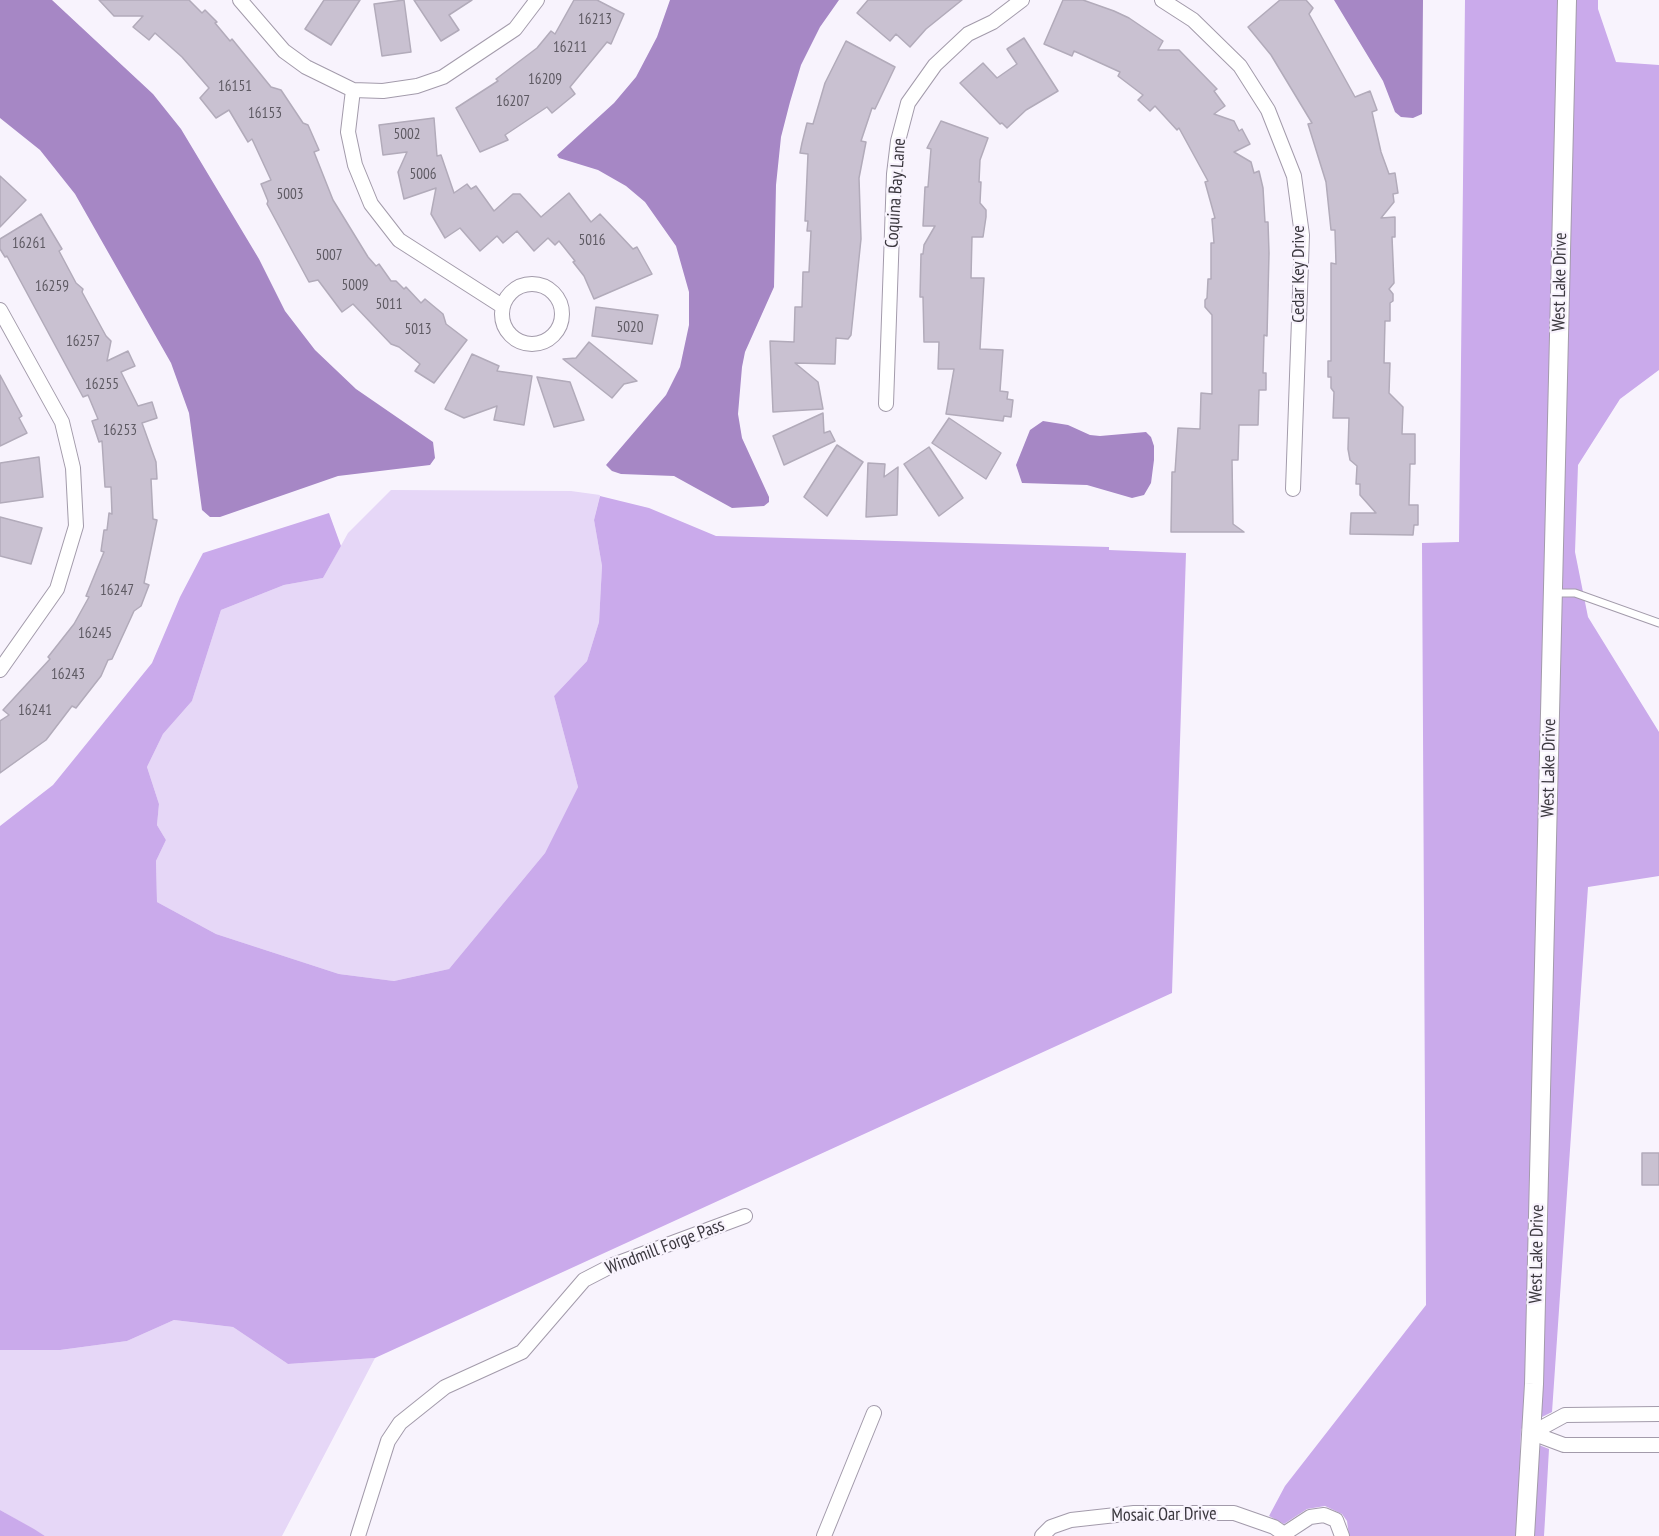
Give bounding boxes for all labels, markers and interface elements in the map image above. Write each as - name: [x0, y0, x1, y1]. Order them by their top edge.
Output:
- house number: 16213: [578, 11, 612, 29]
- house number: 16211: [553, 39, 587, 57]
- house number: 16209: [528, 71, 562, 89]
- house number: 16151: [218, 78, 252, 96]
- house number: 16207: [496, 93, 530, 111]
- house number: 16153: [248, 105, 282, 123]
- house number: 5002: [394, 126, 420, 144]
- street label: Coquina Bay Lane: [881, 137, 911, 249]
- house number: 5006: [410, 166, 436, 184]
- house number: 5003: [277, 186, 303, 204]
- street label: Cedar Key Drive: [1288, 225, 1310, 323]
- house number: 5016: [579, 232, 605, 250]
- street label: West Lake Drive: [1548, 232, 1572, 332]
- house number: 16261: [12, 235, 46, 253]
- house number: 5007: [316, 247, 342, 265]
- house number: 5009: [342, 277, 368, 295]
- house number: 16259: [35, 278, 69, 296]
- house number: 5011: [376, 296, 402, 314]
- house number: 5020: [617, 319, 643, 337]
- house number: 5013: [405, 321, 431, 339]
- house number: 16257: [66, 333, 100, 351]
- house number: 16255: [85, 376, 119, 394]
- house number: 16253: [103, 422, 137, 440]
- house number: 16247: [100, 582, 134, 600]
- house number: 16245: [78, 625, 112, 643]
- house number: 16243: [51, 666, 85, 684]
- house number: 16241: [18, 702, 52, 720]
- street label: West Lake Drive: [1537, 718, 1561, 818]
- street label: West Lake Drive: [1525, 1204, 1549, 1304]
- street label: Windmill Forge Pass: [602, 1214, 728, 1280]
- street label: Mosaic Oar Drive: [1111, 1503, 1217, 1527]

